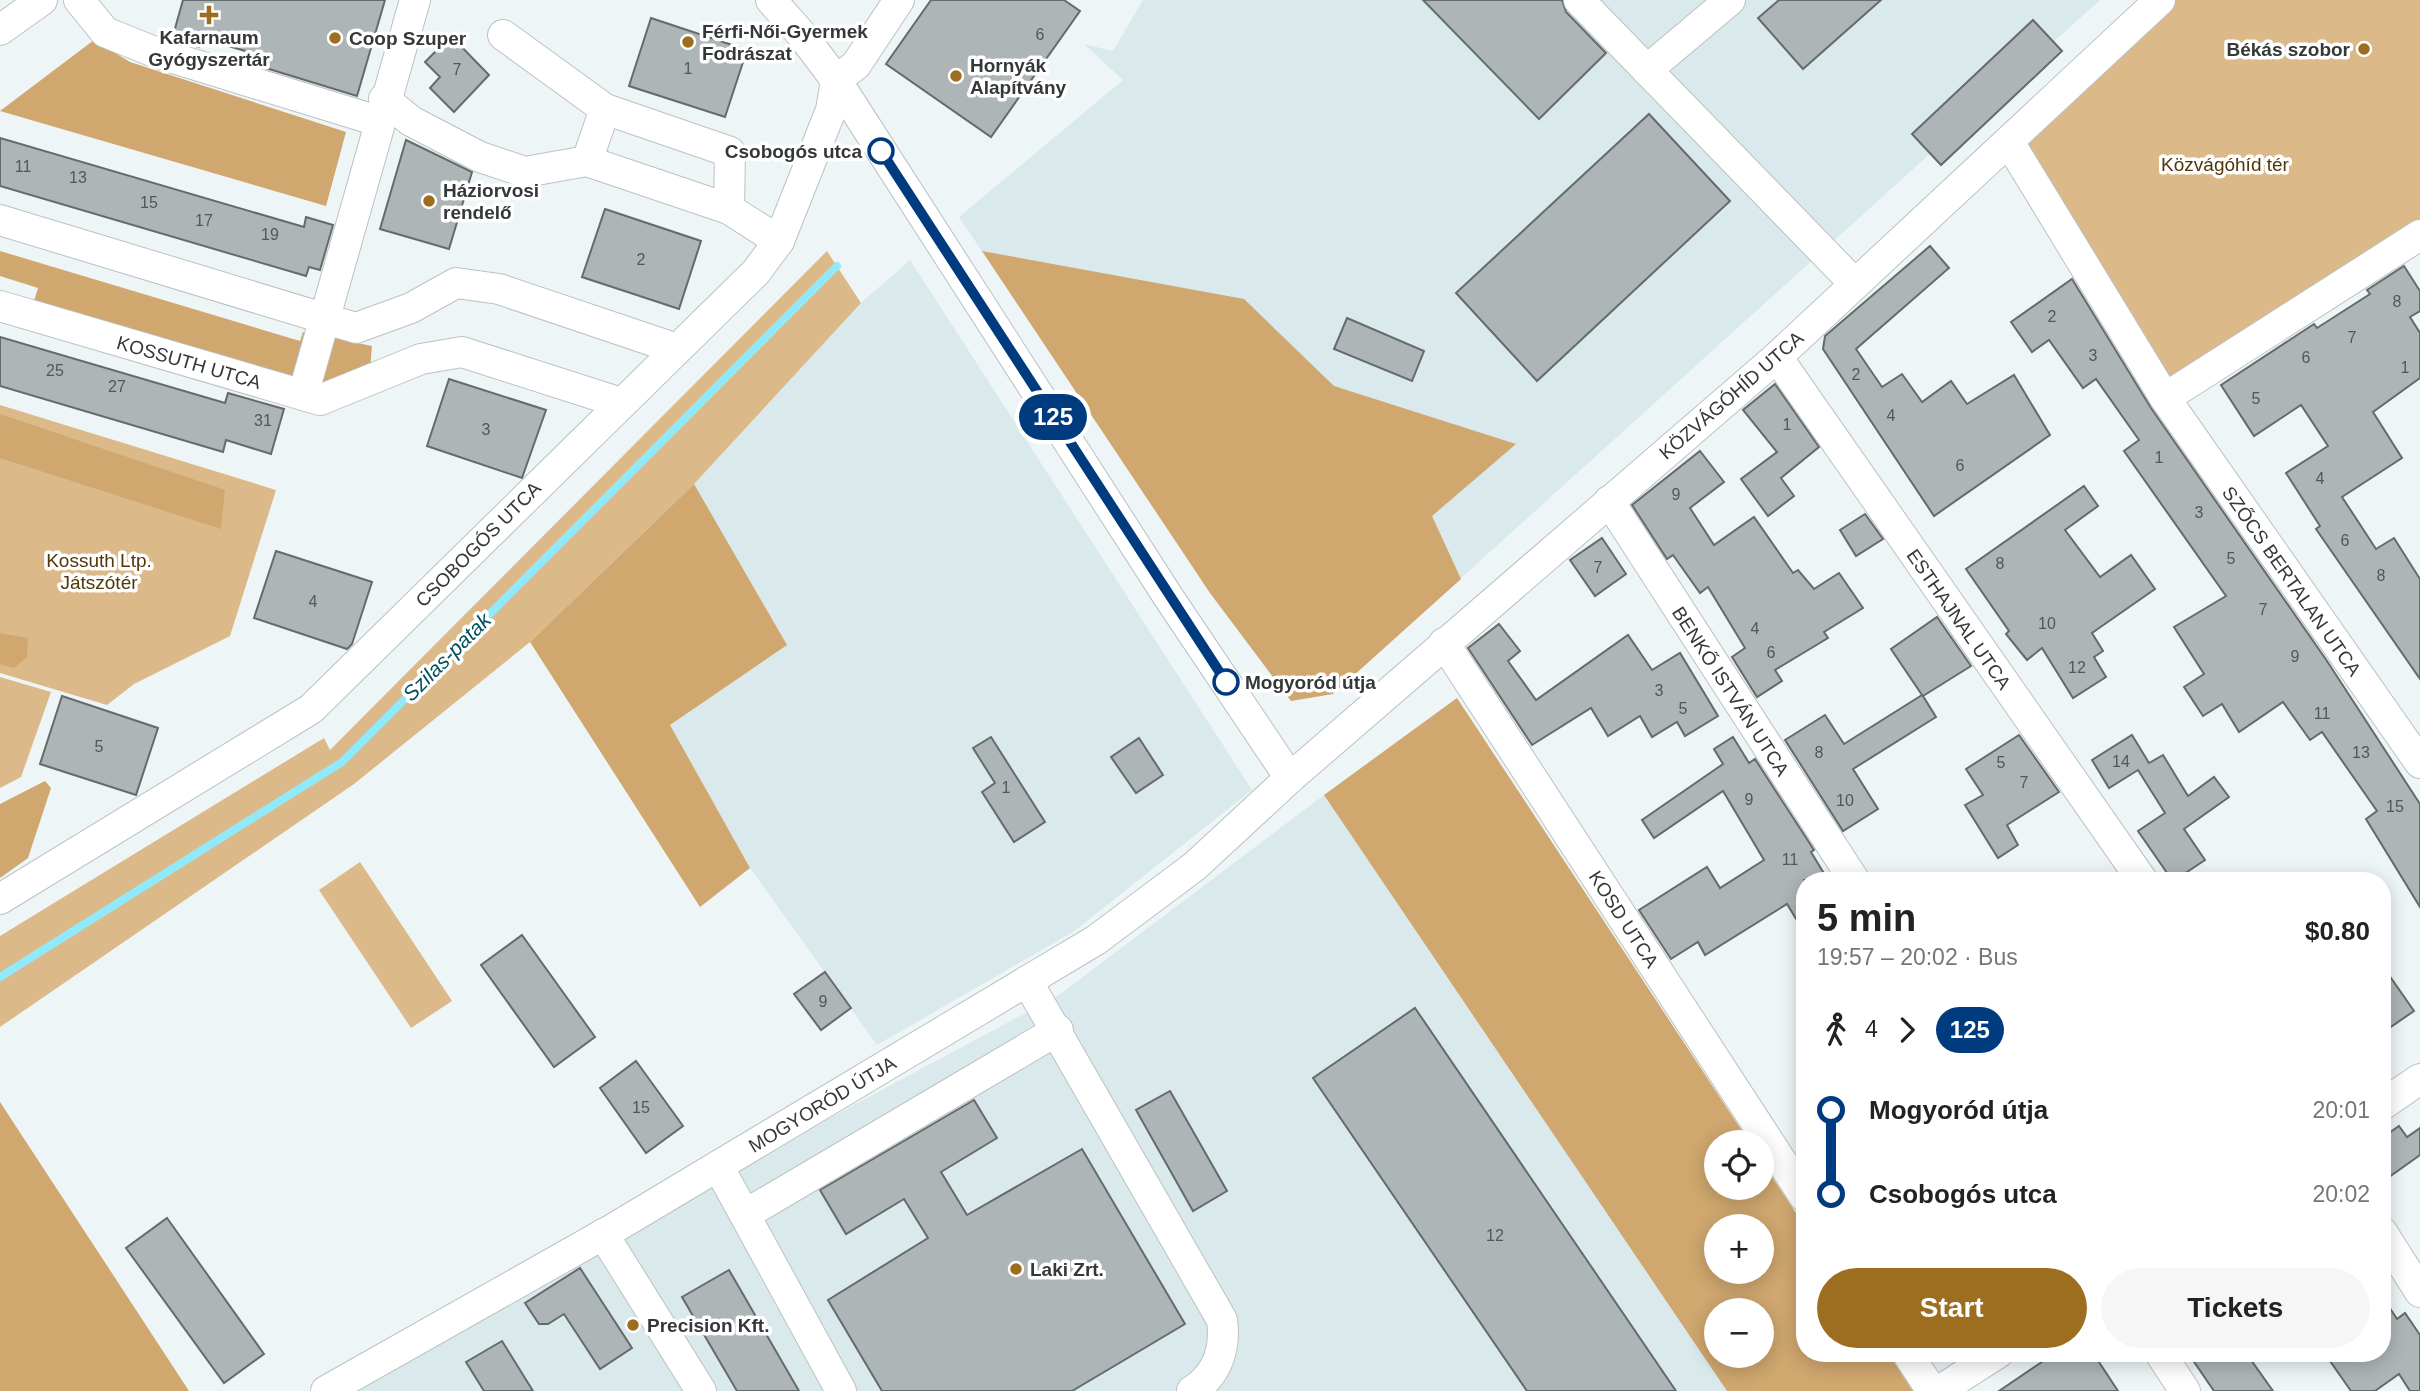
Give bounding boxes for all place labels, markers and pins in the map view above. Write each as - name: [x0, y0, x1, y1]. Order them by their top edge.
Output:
- marker: Kafarnaum Gyógyszertár: [201, 7, 217, 23]
- place label: Férfi-Női-Gyermek Fodrászat: [702, 21, 868, 64]
- place label: Kafarnaum Gyógyszertár: [148, 27, 270, 70]
- place label: Coop Szuper: [349, 28, 467, 49]
- marker: Coop Szuper: [327, 30, 343, 46]
- marker: Férfi-Női-Gyermek Fodrászat: [680, 34, 696, 50]
- place label: Békás szobor: [2226, 39, 2351, 60]
- marker: Békás szobor: [2356, 41, 2372, 57]
- place label: Hornyák Alapítvány: [970, 55, 1067, 98]
- marker: Hornyák Alapítvány: [948, 68, 964, 84]
- marker: Csobogós utca: [868, 138, 894, 164]
- place label: Csobogós utca: [725, 141, 862, 162]
- place label: Háziorvosi rendelő: [443, 180, 539, 223]
- marker: Háziorvosi rendelő: [421, 193, 437, 209]
- marker: Mogyoród útja: [1213, 669, 1239, 695]
- place label: Mogyoród útja: [1245, 672, 1376, 693]
- place label: Laki Zrt.: [1030, 1259, 1104, 1280]
- marker: Laki Zrt.: [1008, 1261, 1024, 1277]
- place label: Precision Kft.: [647, 1315, 769, 1336]
- marker: Precision Kft.: [625, 1317, 641, 1333]

